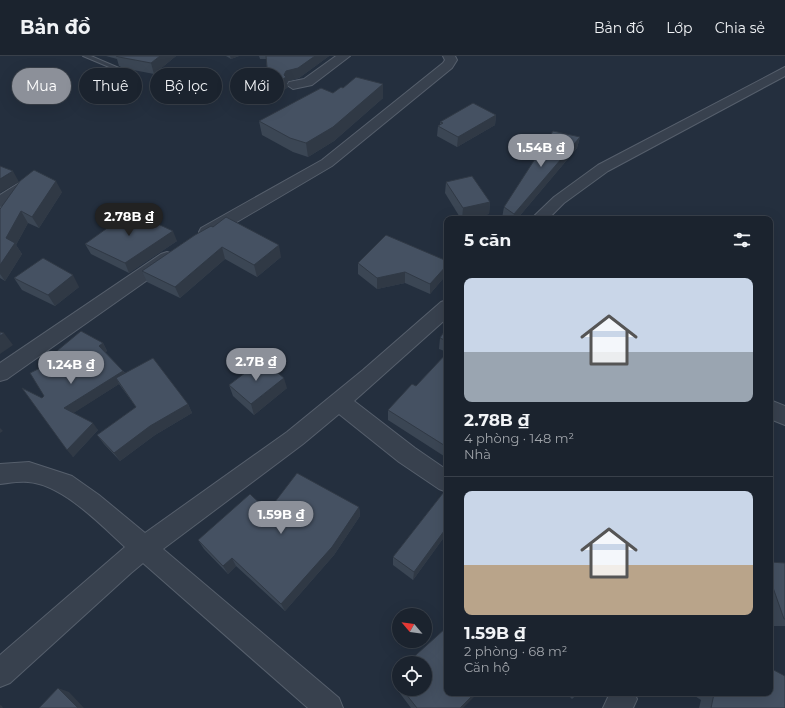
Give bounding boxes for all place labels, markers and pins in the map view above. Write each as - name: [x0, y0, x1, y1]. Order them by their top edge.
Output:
- pin: 1.54B ₫: [504, 134, 578, 168]
- pin: 2.78B ₫: [92, 203, 166, 237]
- pin: 2.7B ₫: [223, 348, 289, 382]
- pin: 1.24B ₫: [34, 351, 108, 385]
- pin: 1.59B ₫: [244, 501, 318, 535]

